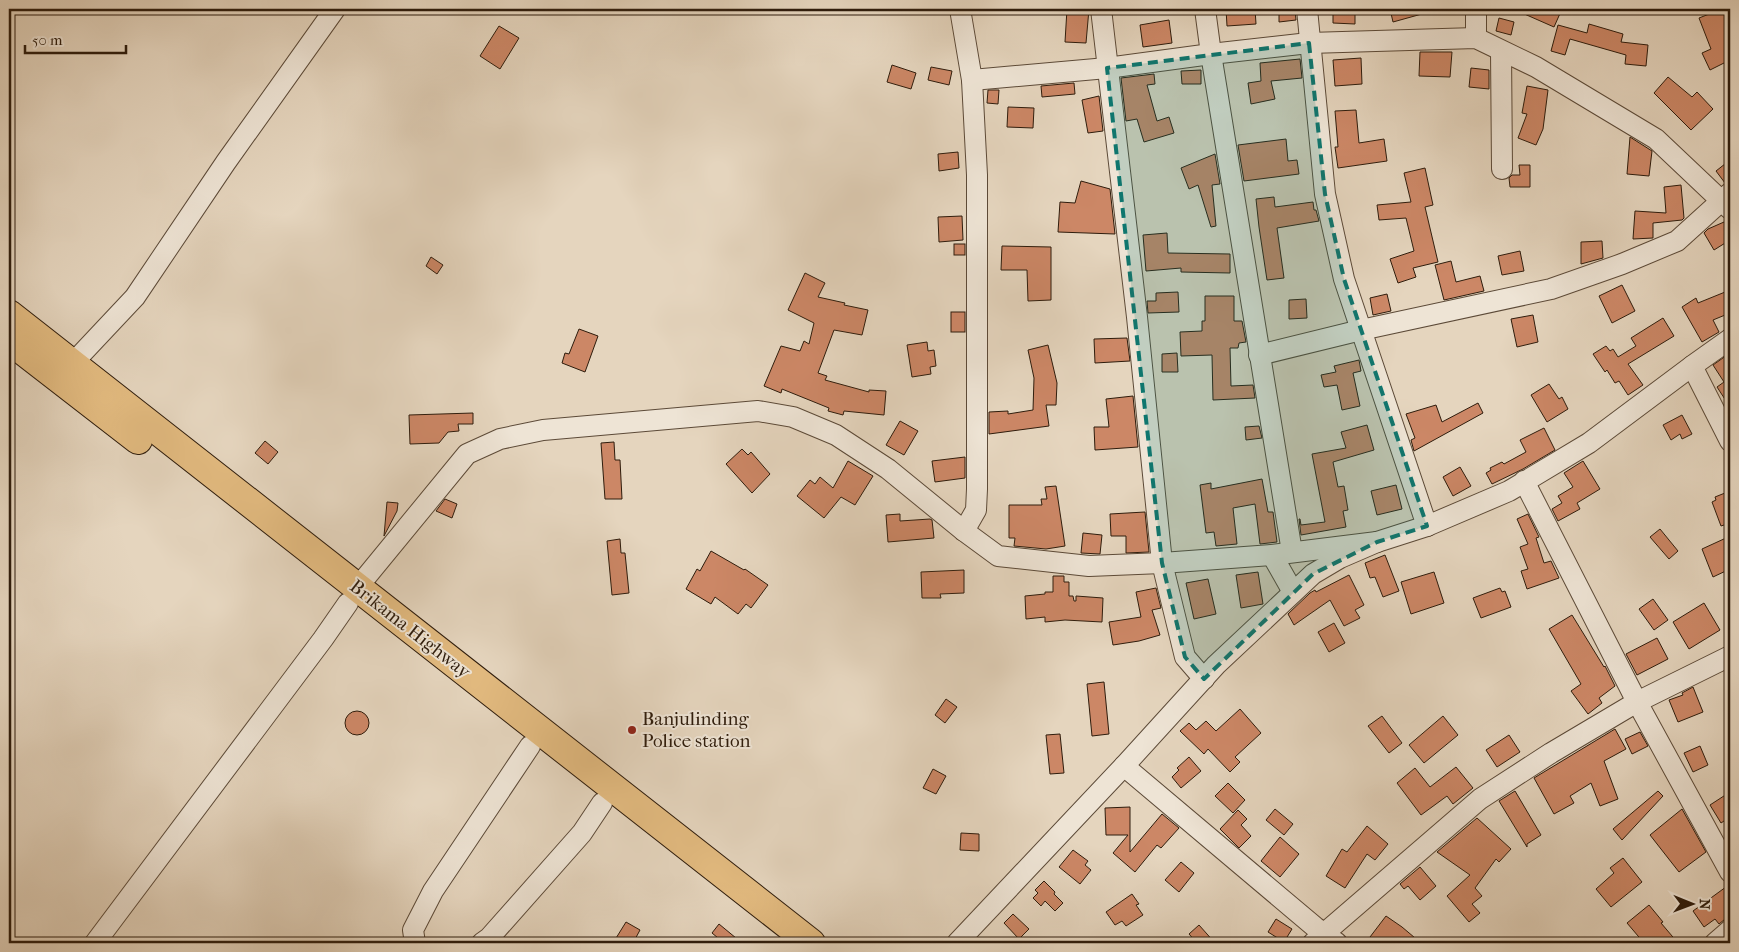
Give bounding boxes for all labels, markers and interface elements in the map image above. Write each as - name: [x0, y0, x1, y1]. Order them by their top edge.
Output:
- scale bar: [25, 22, 126, 54]
- text: 50 m: [32, 31, 63, 49]
- street label: Brikama Highway: [345, 575, 475, 683]
- place label: Banjulinding Police station: [642, 708, 750, 752]
- marker: Banjulinding Police station: [626, 724, 638, 736]
- north arrow: [1666, 880, 1716, 930]
- text: N: [1696, 899, 1713, 910]

